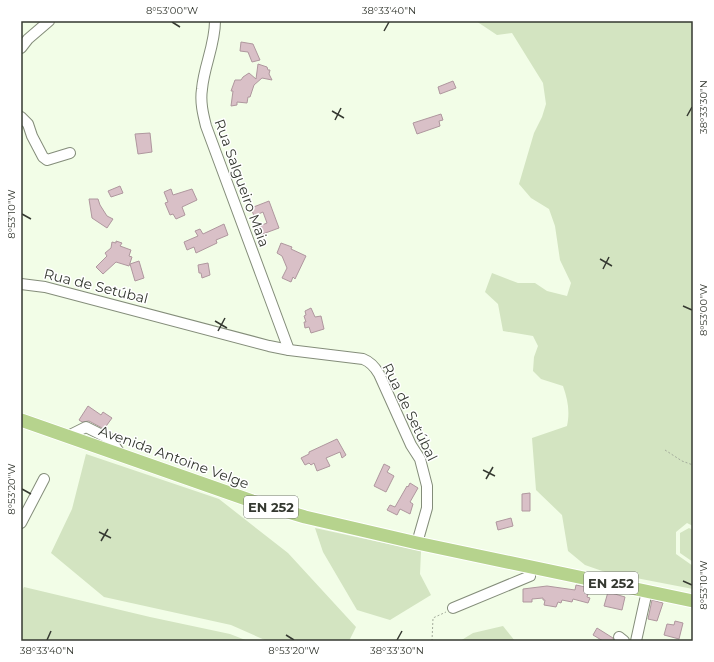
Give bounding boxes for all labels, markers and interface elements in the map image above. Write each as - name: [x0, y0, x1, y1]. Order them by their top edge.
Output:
- text: 8°53'00"W: [146, 4, 198, 17]
- text: 38°33'40"N: [362, 4, 416, 17]
- text: 38°33'30"N: [697, 80, 710, 134]
- street label: Rua Salgueiro Maia: [210, 117, 274, 249]
- text: 8°53'10"W: [5, 189, 18, 239]
- street label: Rua de Setúbal: [42, 264, 150, 308]
- text: 8°53'00"W: [697, 284, 710, 336]
- street label: Rua de Setúbal: [379, 360, 441, 464]
- street label: Avenida Antoine Velge: [96, 421, 252, 493]
- text: 8°53'20"W: [5, 463, 18, 515]
- road number: EN 252: [244, 496, 298, 518]
- text: 8°53'10"W: [697, 560, 710, 610]
- road number: EN 252: [584, 572, 638, 594]
- text: 38°33'40"N: [20, 644, 74, 657]
- text: 8°53'20"W: [268, 644, 320, 657]
- text: 38°33'30"N: [370, 644, 424, 657]

